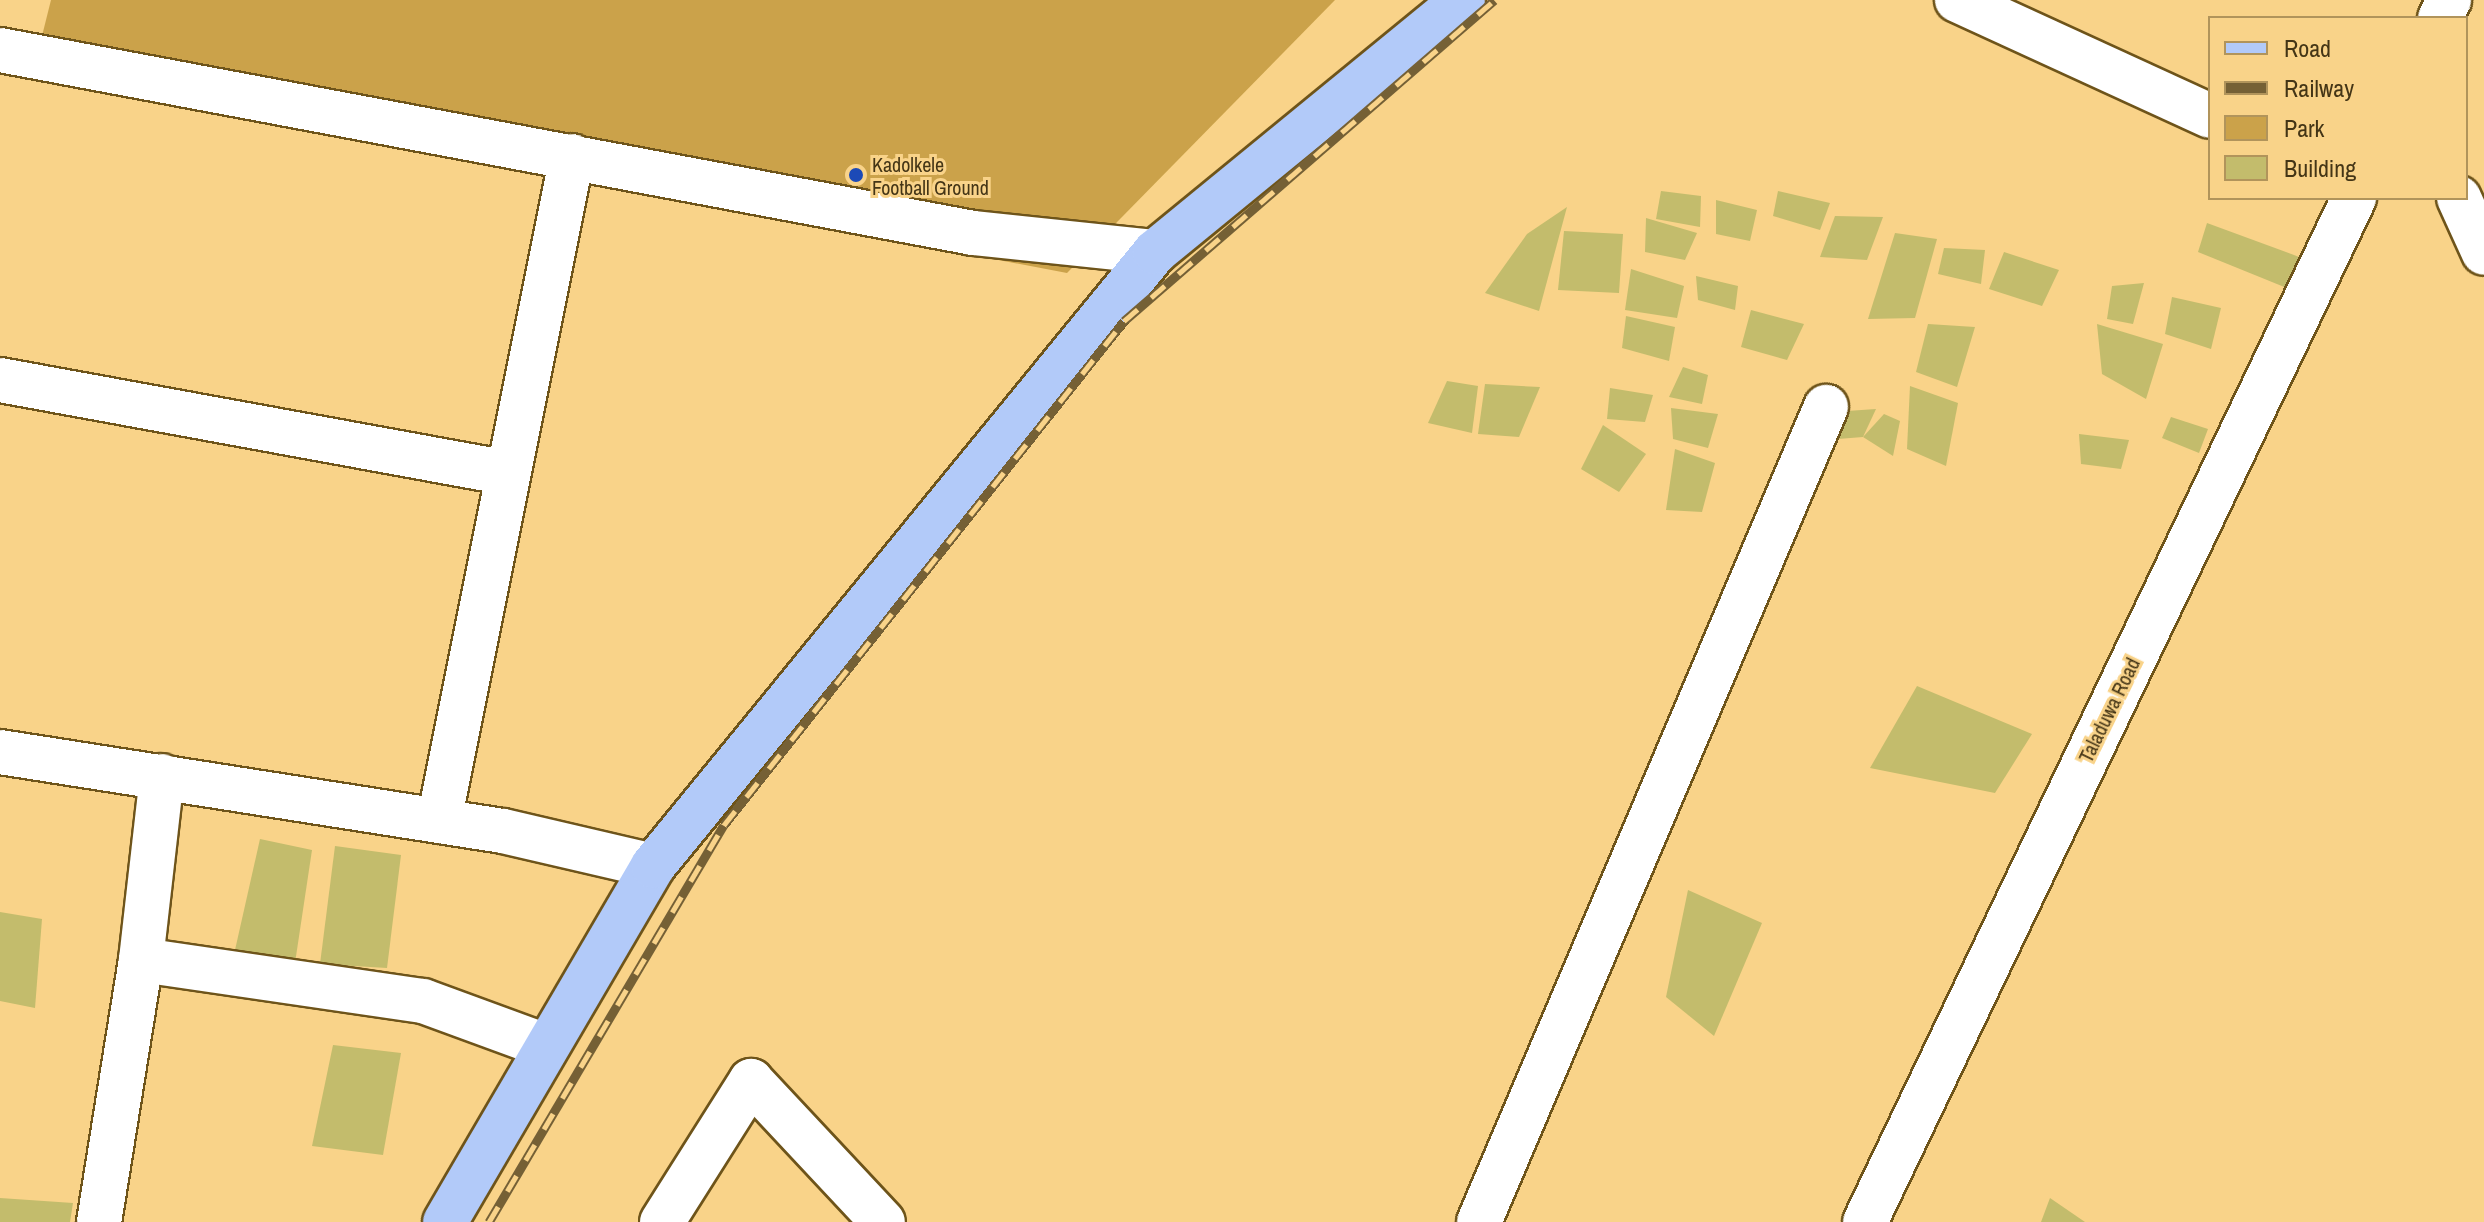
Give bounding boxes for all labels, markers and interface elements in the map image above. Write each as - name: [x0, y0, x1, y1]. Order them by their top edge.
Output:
- legend: [2208, 16, 2468, 200]
- text: Road: [2284, 32, 2331, 64]
- text: Railway: [2284, 72, 2354, 104]
- text: Park: [2284, 112, 2324, 144]
- place label: Kadolkele Football Ground: [872, 152, 989, 199]
- text: Building: [2284, 152, 2356, 184]
- marker: Kadolkele Football Ground: [847, 166, 865, 184]
- street label: Taladuwa Road: [2073, 654, 2145, 766]

